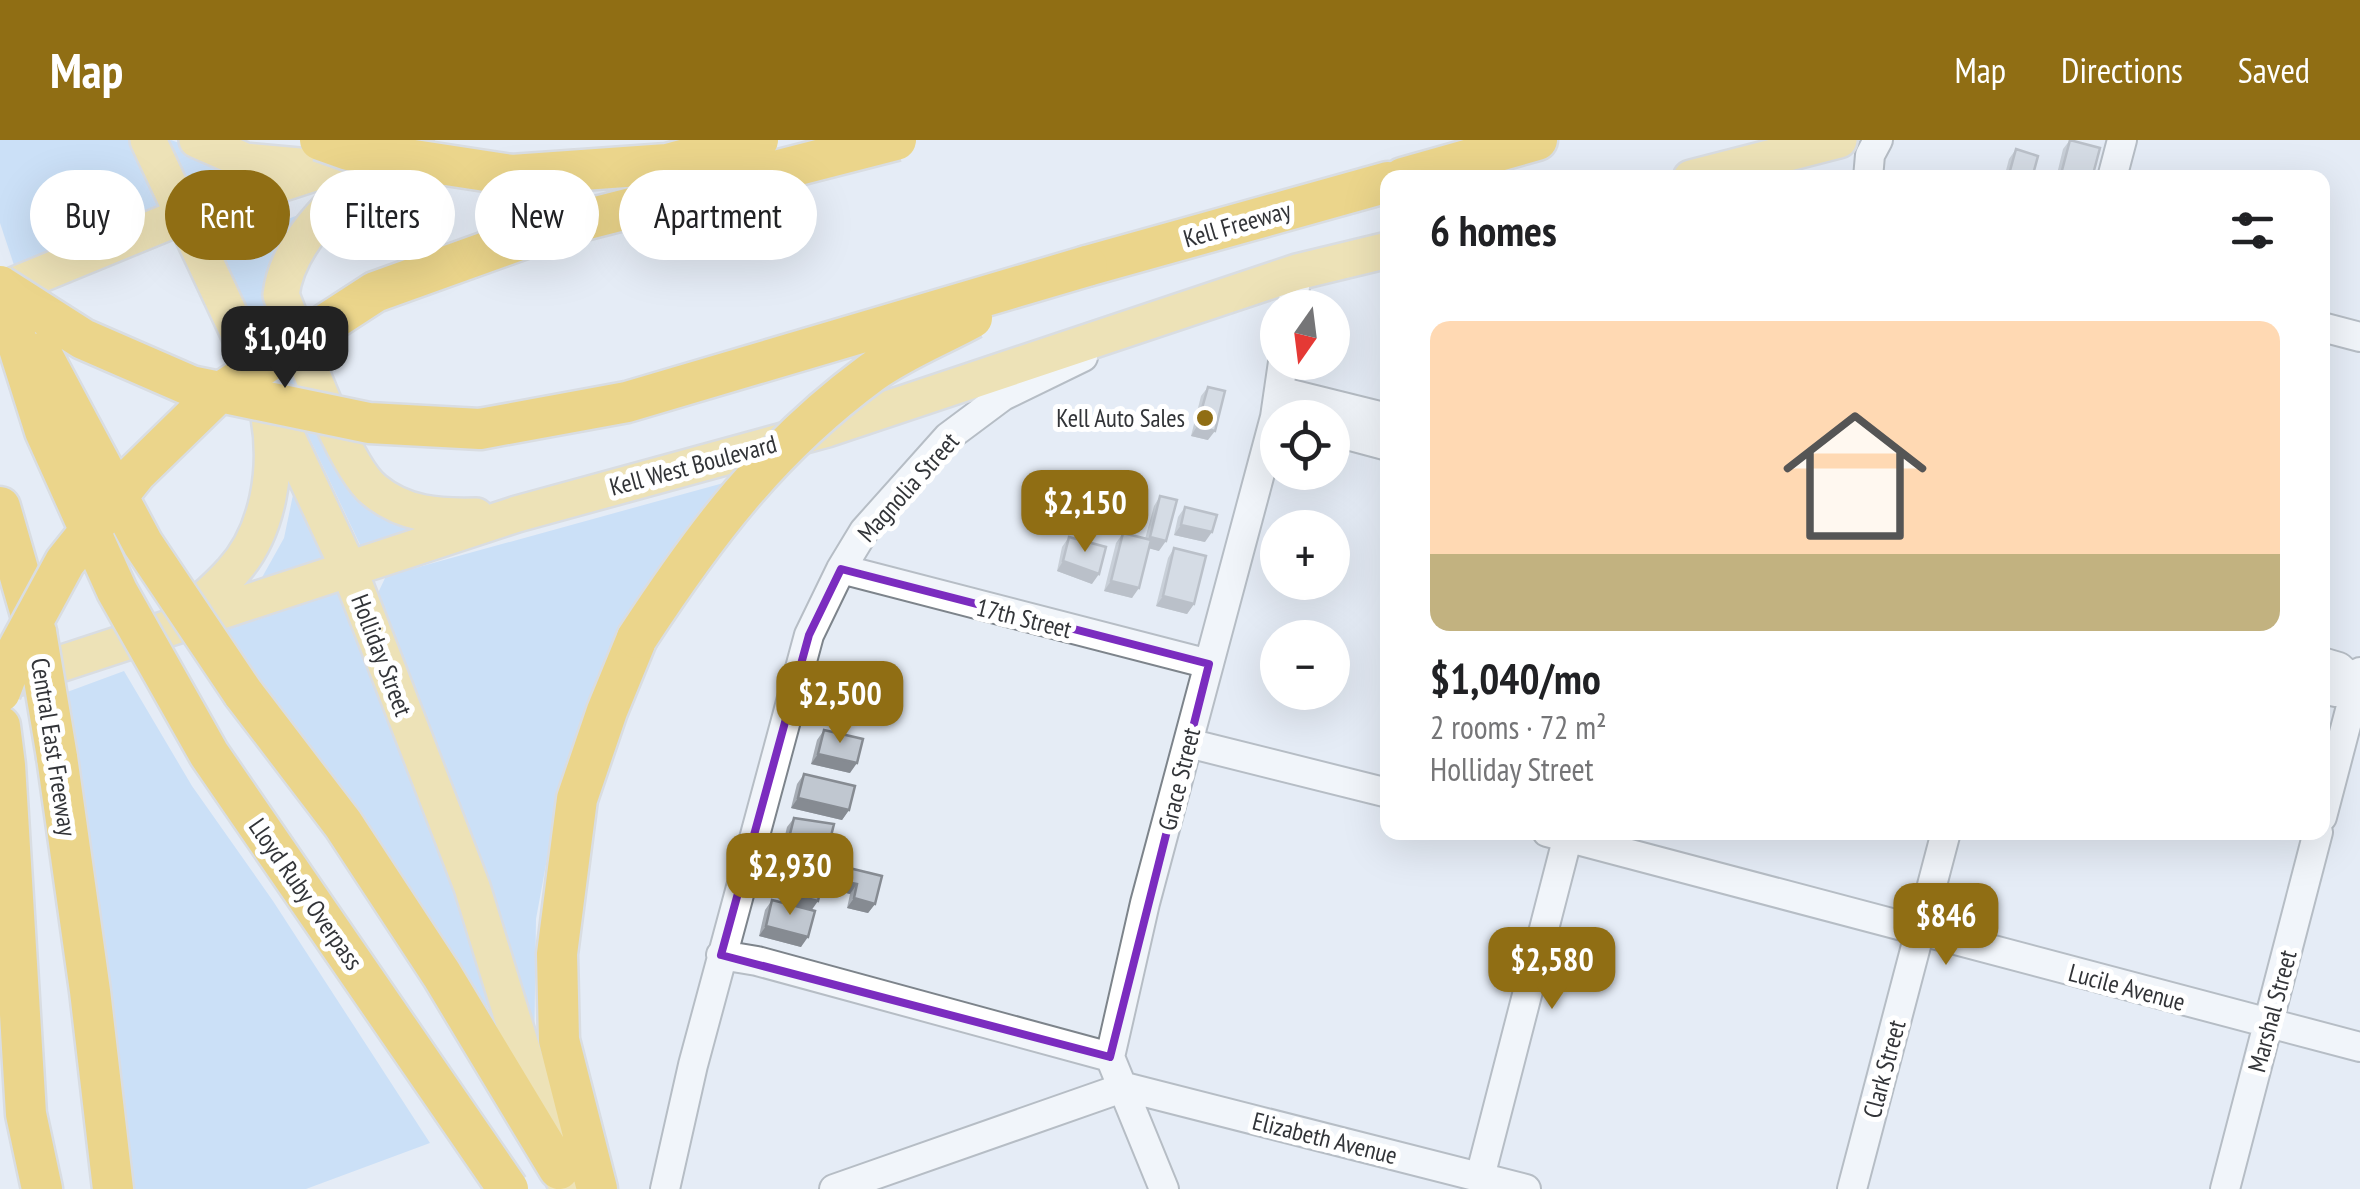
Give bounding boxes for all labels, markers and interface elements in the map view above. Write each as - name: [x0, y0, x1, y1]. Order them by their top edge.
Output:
- text: Map: [50, 39, 123, 101]
- text: Map: [1955, 47, 2006, 93]
- text: Directions: [2061, 47, 2183, 93]
- text: Saved: [2238, 47, 2310, 93]
- chip: Buy: [30, 170, 145, 260]
- chip: Rent: [165, 170, 290, 260]
- chip: Filters: [310, 170, 455, 260]
- chip: New: [475, 170, 599, 260]
- chip: Apartment: [619, 170, 817, 260]
- street label: Kell Freeway: [1180, 193, 1295, 255]
- text: 6 homes: [1430, 203, 1557, 258]
- icon: filters: [2225, 203, 2280, 258]
- north arrow: [1260, 290, 1350, 380]
- map controls: [1260, 290, 1350, 710]
- pin: $1,040: [204, 306, 366, 391]
- text: $1,040: [243, 317, 327, 359]
- icon: home: [1765, 386, 1945, 566]
- button: locate: [1260, 400, 1350, 490]
- place label: Kell Auto Sales: [1056, 402, 1185, 434]
- marker: Kell Auto Sales: [1194, 407, 1216, 429]
- street label: Magnolia Street: [850, 425, 966, 549]
- street label: Kell West Boulevard: [606, 427, 780, 503]
- pin: $2,150: [1004, 470, 1166, 555]
- text: $2,150: [1043, 481, 1127, 523]
- button: +: [1260, 510, 1350, 600]
- street label: Holliday Street: [344, 590, 420, 721]
- street label: 17th Street: [973, 591, 1075, 645]
- button: −: [1260, 620, 1350, 710]
- text: $1,040/mo: [1430, 651, 1601, 706]
- street label: Central East Freeway: [24, 656, 84, 839]
- pin: $2,500: [759, 661, 921, 746]
- text: $2,500: [798, 672, 882, 714]
- text: 2 rooms · 72 m²: [1430, 706, 1607, 748]
- street label: Grace Street: [1151, 724, 1207, 834]
- text: Holliday Street: [1430, 748, 1594, 790]
- street label: Lloyd Ruby Overpass: [242, 812, 370, 976]
- pin: $2,930: [709, 833, 871, 918]
- text: $2,930: [748, 844, 832, 886]
- pin: $846: [1887, 883, 2005, 968]
- text: $846: [1915, 894, 1977, 936]
- pin: $2,580: [1471, 927, 1633, 1012]
- text: $2,580: [1510, 938, 1594, 980]
- street label: Marshal Street: [2240, 946, 2304, 1076]
- street label: Lucile Avenue: [2065, 956, 2189, 1018]
- street label: Clark Street: [1856, 1016, 1912, 1122]
- street label: Elizabeth Avenue: [1249, 1105, 1401, 1171]

